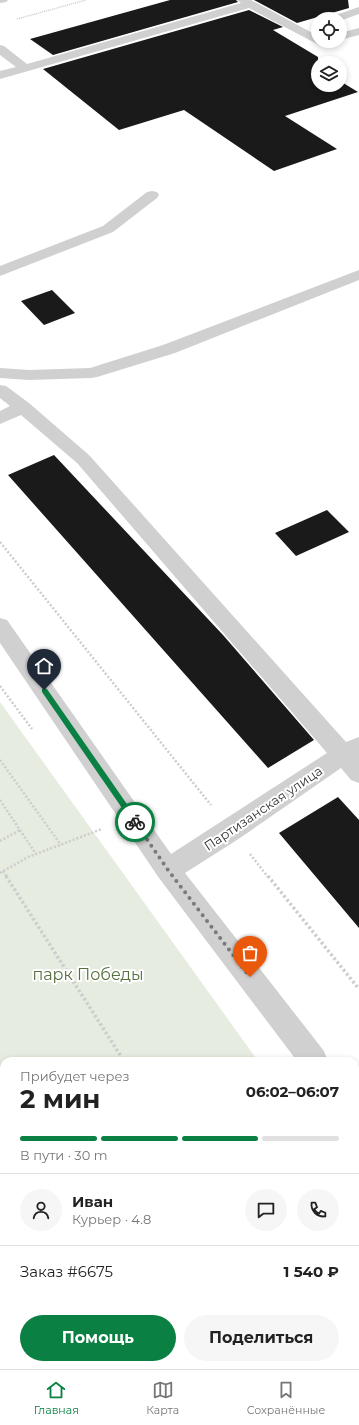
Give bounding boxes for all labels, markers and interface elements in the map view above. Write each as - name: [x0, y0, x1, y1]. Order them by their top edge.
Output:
- map controls: [311, 12, 347, 92]
- button: locate: [311, 12, 347, 48]
- button: layers: [311, 56, 347, 92]
- pin: [27, 649, 61, 690]
- icon: home: [33, 655, 55, 677]
- street label: Партизанская улица: [201, 762, 325, 854]
- courier: [115, 802, 155, 842]
- icon: bike: [124, 811, 146, 833]
- pin: [233, 936, 267, 977]
- icon: bag: [239, 942, 261, 964]
- park label: парк Победы: [32, 965, 144, 984]
- text: Прибудет через: [20, 1068, 129, 1084]
- text: 06:02–06:07: [246, 1082, 339, 1101]
- text: 2 мин: [20, 1083, 100, 1115]
- text: В пути · 30 m: [20, 1147, 107, 1163]
- button: person: [20, 1189, 62, 1231]
- button: chat: [245, 1189, 287, 1231]
- button: phone: [297, 1189, 339, 1231]
- text: Иван: [72, 1192, 113, 1211]
- text: Курьер · 4.8: [72, 1211, 151, 1227]
- text: Заказ #6675: [20, 1262, 113, 1281]
- text: 1 540 ₽: [284, 1262, 339, 1281]
- button: Помощь: [20, 1315, 176, 1361]
- button: Поделиться: [184, 1315, 339, 1361]
- tab: Главная: [34, 1379, 79, 1417]
- tab: Карта: [146, 1379, 179, 1417]
- tab: Сохранённые: [247, 1379, 325, 1417]

